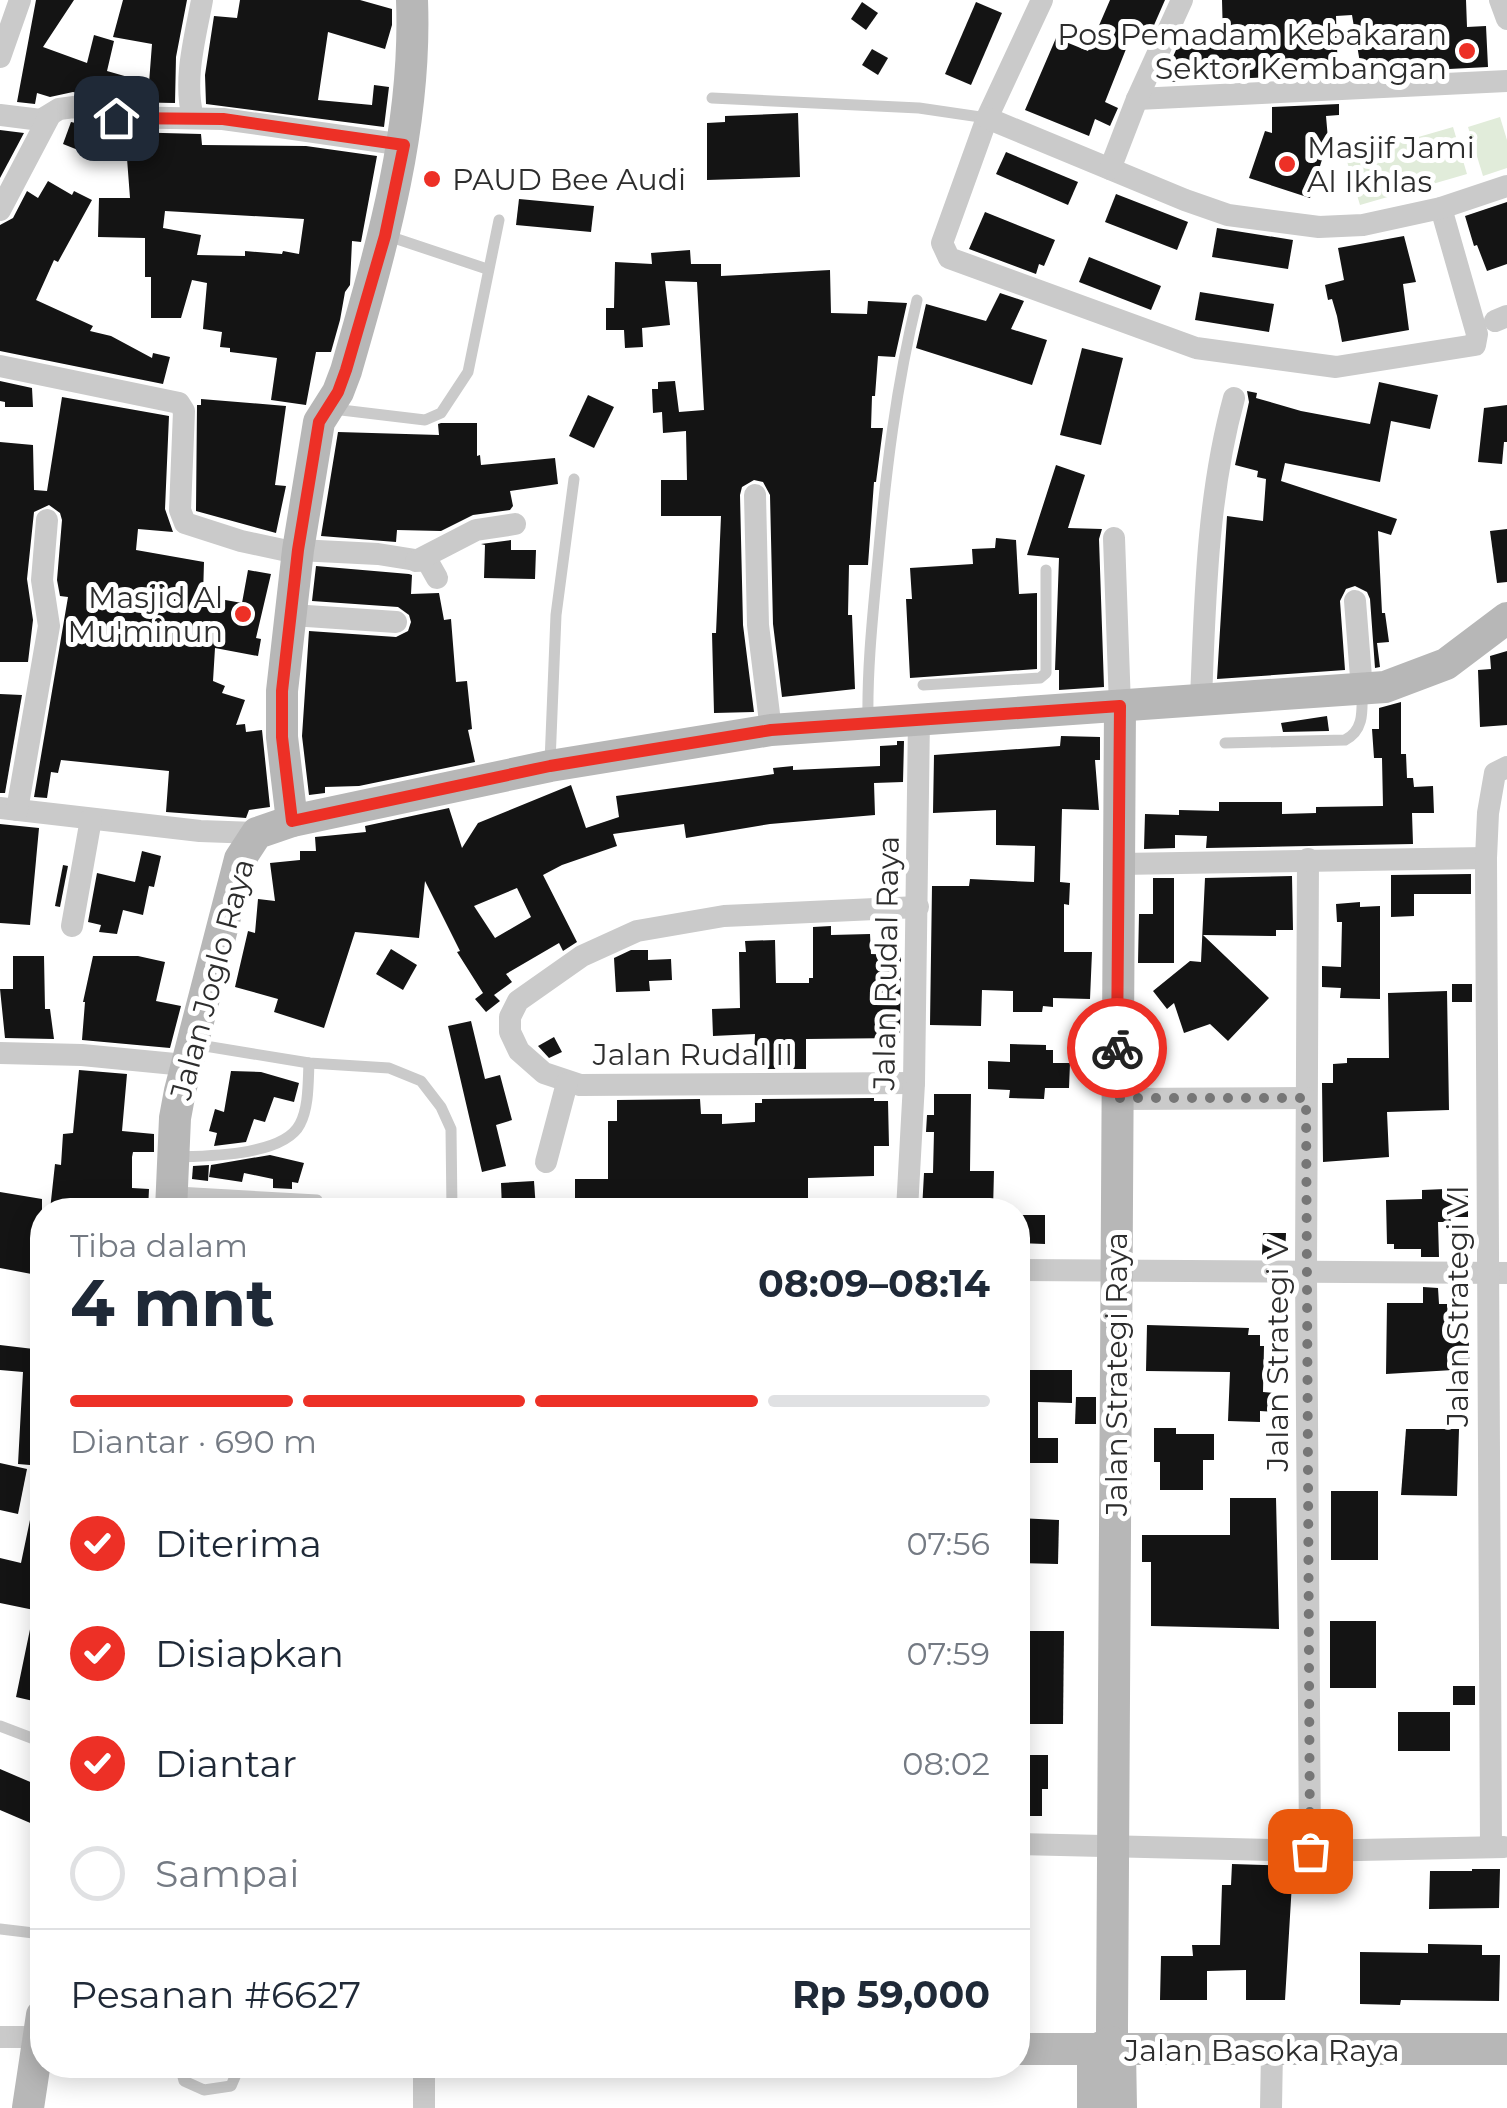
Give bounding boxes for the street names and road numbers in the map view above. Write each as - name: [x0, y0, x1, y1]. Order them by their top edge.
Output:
- street label: Jalan Rudal Raya: [865, 835, 907, 1092]
- street label: Jalan Joglo Raya: [162, 855, 262, 1104]
- street label: Jalan Rudal II: [592, 1036, 793, 1073]
- street label: Jalan Strategi VI: [1439, 1185, 1476, 1428]
- street label: Jalan Strategi Raya: [1098, 1232, 1135, 1517]
- street label: Jalan Strategi V: [1259, 1238, 1296, 1472]
- street label: Jalan Basoka Raya: [1123, 2032, 1400, 2069]

